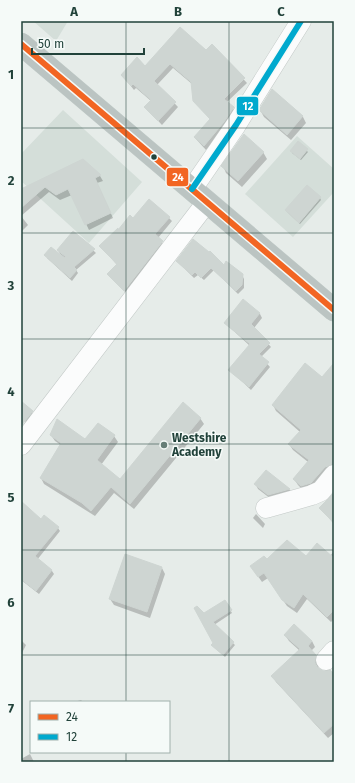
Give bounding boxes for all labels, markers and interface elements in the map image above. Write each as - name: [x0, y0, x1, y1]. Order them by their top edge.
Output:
- text: A: [69, 4, 78, 19]
- text: B: [174, 4, 182, 19]
- text: C: [277, 4, 285, 19]
- scale bar: [32, 30, 144, 56]
- text: 50 m: [38, 37, 64, 51]
- text: 1: [8, 67, 14, 82]
- line badge: 12: [236, 96, 259, 116]
- text: 12: [243, 100, 254, 113]
- unlabelled marker: [149, 152, 159, 162]
- line badge: 24: [166, 167, 189, 187]
- text: 24: [172, 171, 184, 184]
- text: 2: [8, 173, 15, 188]
- text: 3: [7, 278, 15, 293]
- text: 4: [7, 384, 15, 399]
- place label: Westshire Academy: [171, 431, 227, 459]
- marker: Westshire Academy: [159, 440, 169, 450]
- text: 5: [8, 490, 15, 505]
- text: 6: [7, 595, 15, 610]
- text: 7: [8, 701, 14, 716]
- legend: [30, 701, 170, 753]
- text: 24: [66, 710, 79, 724]
- text: 12: [66, 730, 77, 744]

